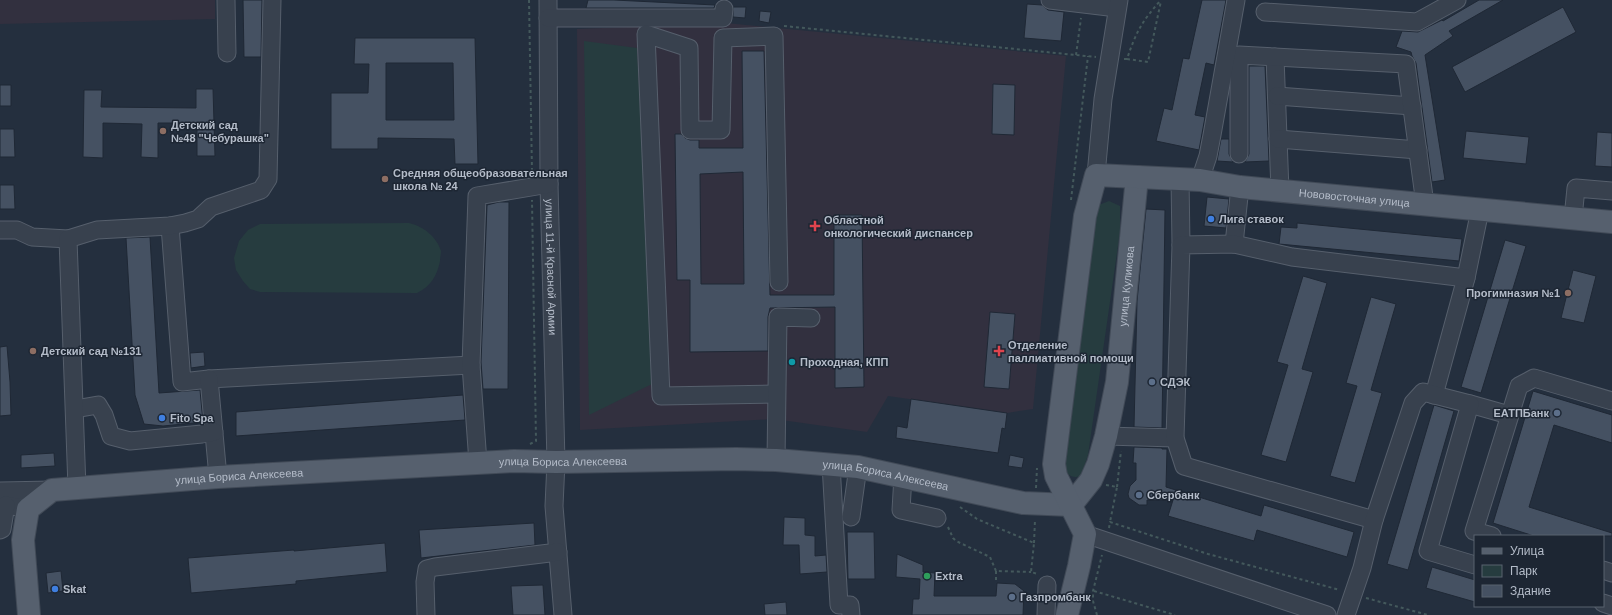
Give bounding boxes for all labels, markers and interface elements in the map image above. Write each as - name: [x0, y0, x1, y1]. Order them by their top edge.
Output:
- place label: Детский сад №48 "Чебурашка": [171, 119, 269, 144]
- marker: Детский сад №48 "Чебурашка": [158, 126, 168, 136]
- place label: Средняя общеобразовательная школа № 24: [393, 167, 568, 192]
- marker: Средняя общеобразовательная школа № 24: [380, 174, 390, 184]
- street label: Нововосточная улица: [1298, 187, 1411, 209]
- street label: улица 11-й Красной Армии: [543, 199, 559, 335]
- place label: Лига ставок: [1219, 213, 1284, 225]
- place label: Областной онкологический диспансер: [824, 214, 973, 239]
- marker: Лига ставок: [1206, 214, 1216, 224]
- marker: Областной онкологический диспансер: [809, 220, 821, 232]
- street label: улица Куликова: [1116, 245, 1136, 327]
- place label: Прогимназия №1: [1466, 287, 1560, 299]
- marker: Прогимназия №1: [1563, 288, 1573, 298]
- place label: Отделение паллиативной помощи: [1008, 339, 1134, 364]
- place label: Детский сад №131: [41, 345, 141, 357]
- marker: Отделение паллиативной помощи: [993, 345, 1005, 357]
- marker: Детский сад №131: [28, 346, 38, 356]
- place label: Проходная, КПП: [800, 356, 888, 368]
- marker: Проходная, КПП: [787, 357, 797, 367]
- place label: СДЭК: [1160, 376, 1190, 388]
- marker: СДЭК: [1147, 377, 1157, 387]
- place label: ЕАТПБанк: [1493, 407, 1549, 419]
- marker: ЕАТПБанк: [1552, 408, 1562, 418]
- place label: Fito Spa: [170, 412, 214, 424]
- marker: Fito Spa: [157, 413, 167, 423]
- street label: улица Бориса Алексеева: [498, 455, 628, 468]
- street label: улица Бориса Алексеева: [822, 458, 951, 493]
- street label: улица Бориса Алексеева: [175, 466, 304, 486]
- place label: Сбербанк: [1147, 489, 1200, 501]
- marker: Сбербанк: [1134, 490, 1144, 500]
- legend: [1474, 535, 1604, 607]
- text: Улица: [1510, 544, 1544, 558]
- text: Парк: [1510, 564, 1538, 578]
- place label: Extra: [935, 570, 963, 582]
- marker: Extra: [922, 571, 932, 581]
- place label: Skat: [63, 583, 87, 595]
- marker: Skat: [50, 584, 60, 594]
- text: Здание: [1510, 584, 1551, 598]
- place label: Газпромбанк: [1020, 591, 1091, 603]
- marker: Газпромбанк: [1007, 592, 1017, 602]

